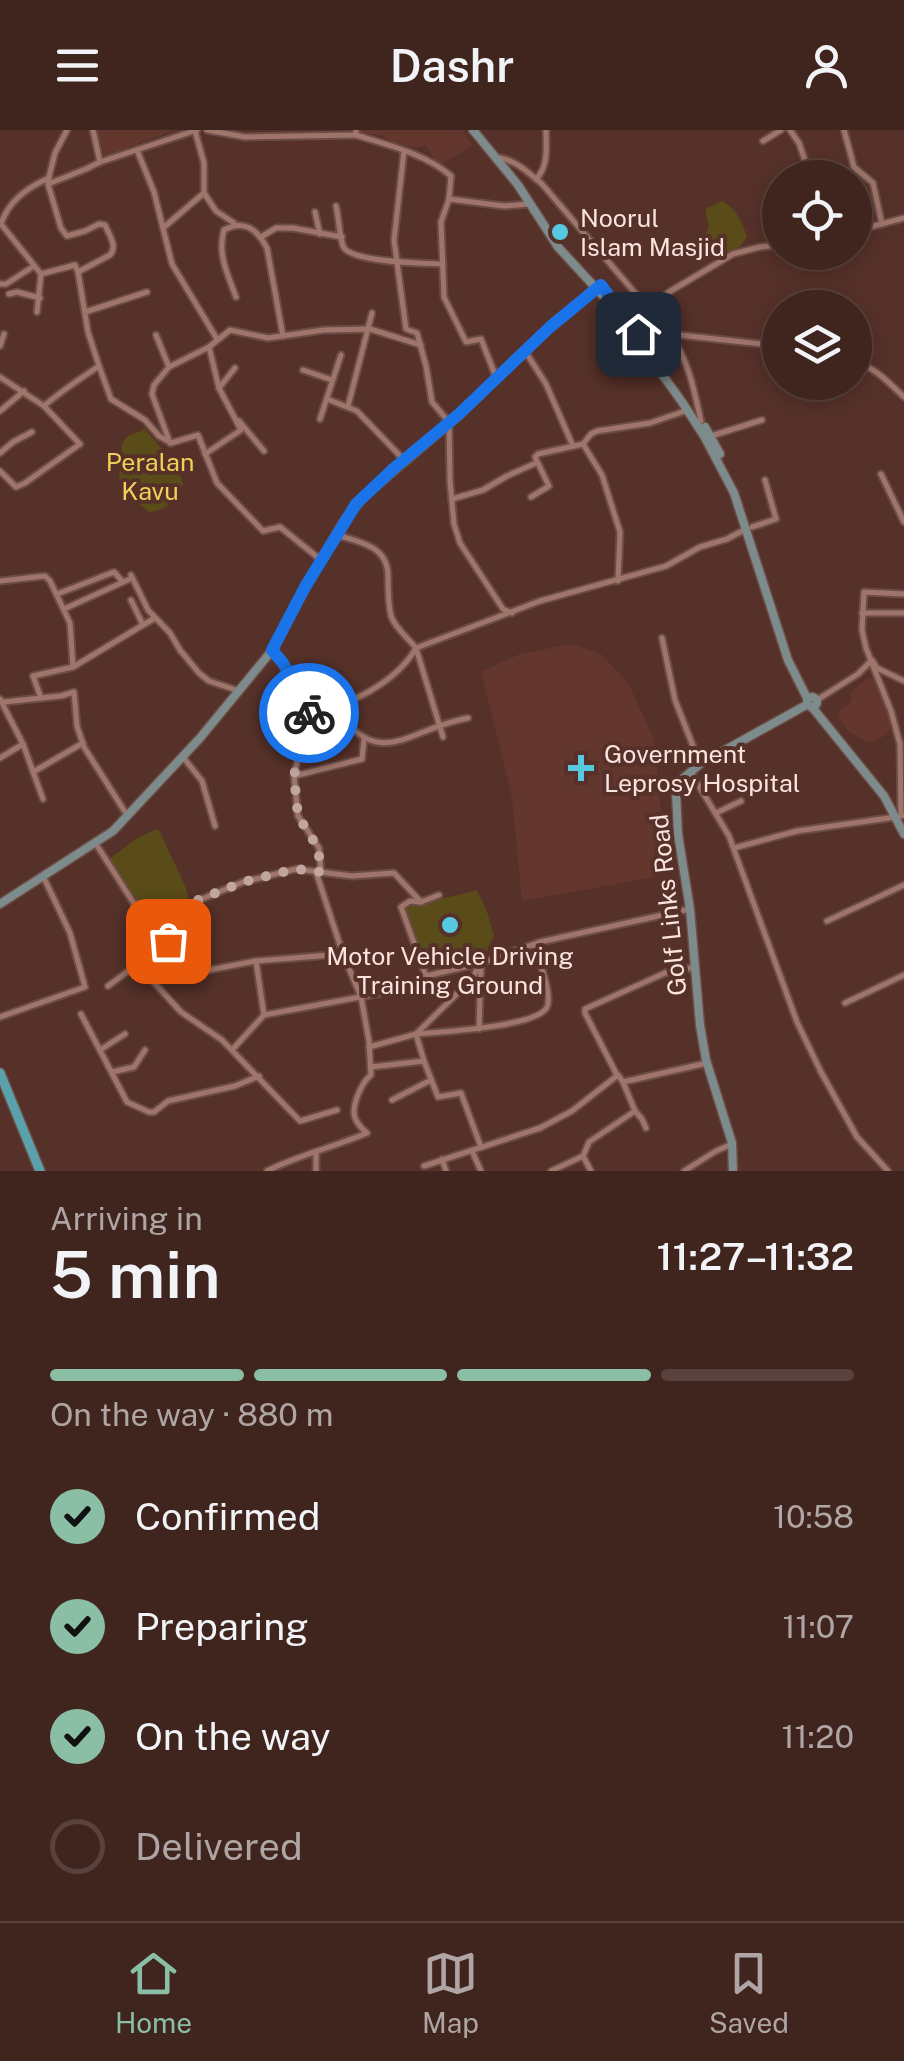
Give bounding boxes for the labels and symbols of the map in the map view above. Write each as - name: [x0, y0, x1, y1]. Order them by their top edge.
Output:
- place label: Noorul Islam Masjid: [580, 203, 725, 262]
- marker: Noorul Islam Masjid: [549, 221, 571, 243]
- pin: [596, 292, 681, 377]
- park label: Peralan Kavu: [106, 447, 194, 506]
- courier: [259, 663, 359, 763]
- place label: Government Leprosy Hospital: [604, 739, 800, 798]
- marker: Government Leprosy Hospital: [568, 755, 594, 781]
- street label: Golf Links Road: [644, 813, 692, 997]
- pin: [126, 899, 211, 984]
- marker: Motor Vehicle Driving Training Ground: [439, 914, 461, 936]
- place label: Motor Vehicle Driving Training Ground: [326, 941, 574, 1000]

